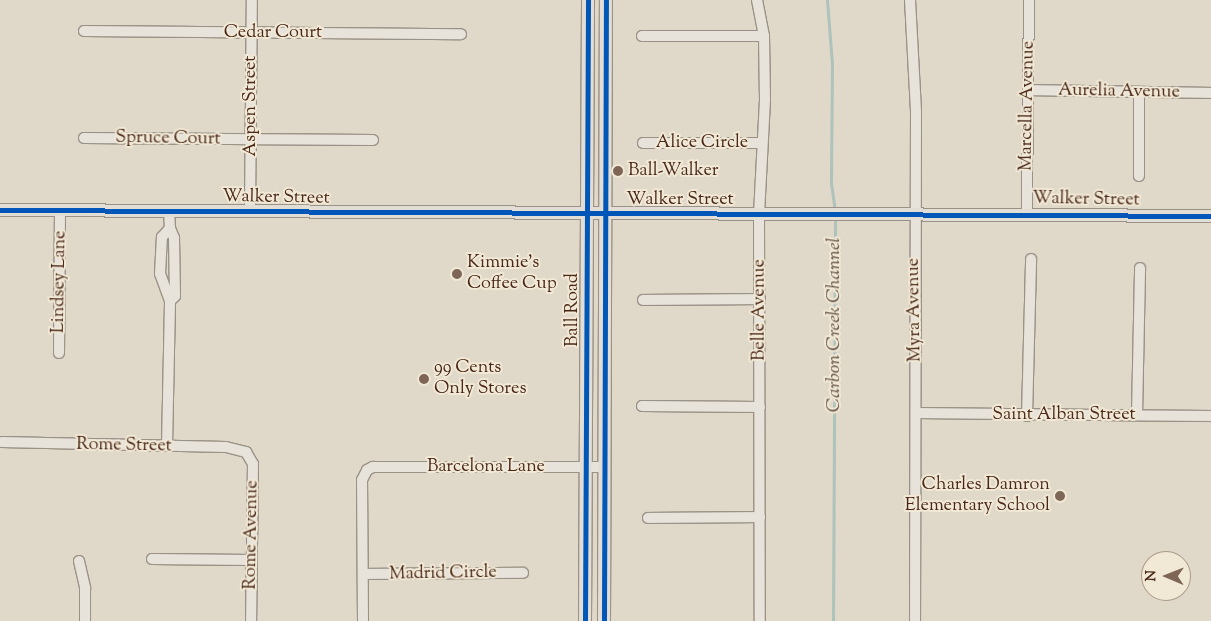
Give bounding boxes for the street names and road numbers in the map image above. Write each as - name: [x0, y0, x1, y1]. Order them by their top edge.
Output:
- street label: Cedar Court: [224, 22, 322, 44]
- street label: Marcella Avenue: [1016, 41, 1040, 171]
- street label: Aspen Street: [240, 55, 262, 157]
- street label: Aurelia Avenue: [1058, 80, 1180, 104]
- street label: Spruce Court: [115, 127, 221, 151]
- street label: Alice Circle: [656, 132, 748, 154]
- street label: Walker Street: [222, 186, 330, 210]
- street label: Walker Street: [1032, 188, 1140, 212]
- street label: Walker Street: [626, 189, 734, 211]
- street label: Lindsey Lane: [48, 231, 72, 333]
- street label: Myra Avenue: [903, 258, 927, 362]
- street label: Belle Avenue: [749, 259, 771, 361]
- street label: Ball Road: [562, 273, 584, 347]
- street label: Saint Alban Street: [992, 404, 1136, 426]
- street label: Rome Street: [76, 434, 172, 458]
- street label: Barcelona Lane: [427, 456, 545, 478]
- street label: Rome Avenue: [240, 480, 264, 590]
- street label: Madrid Circle: [389, 562, 497, 586]

